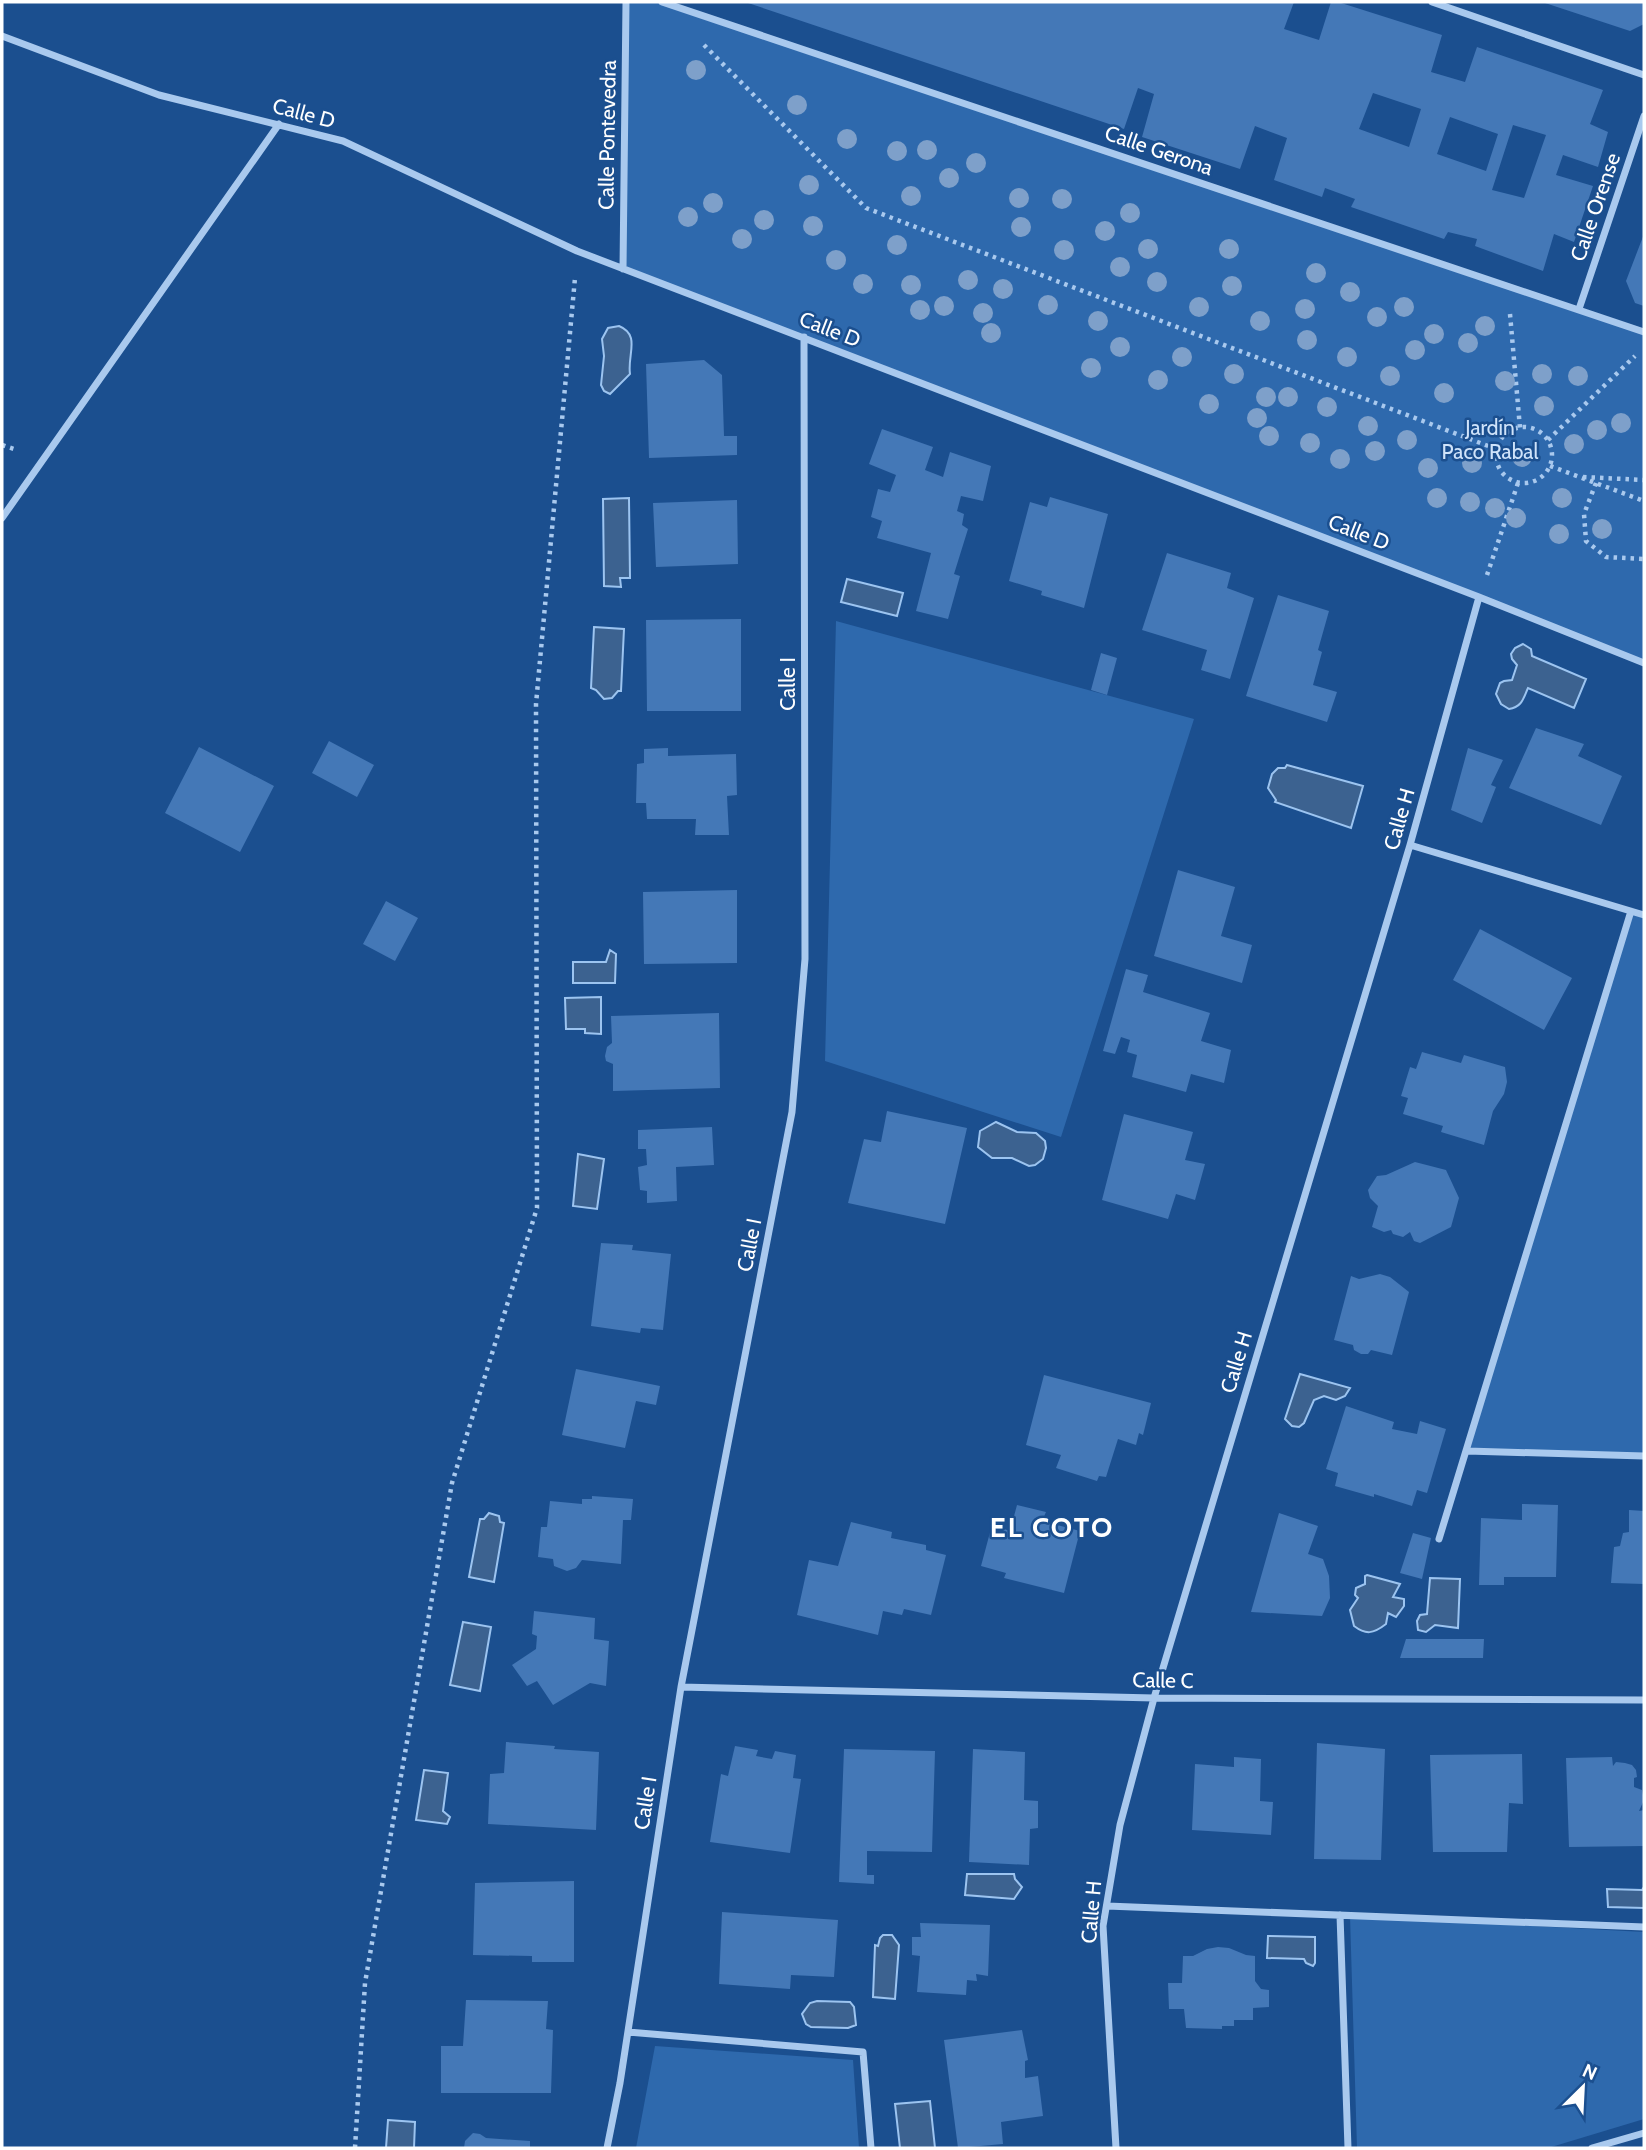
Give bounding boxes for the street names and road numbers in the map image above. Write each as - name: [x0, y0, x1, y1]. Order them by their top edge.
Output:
- street label: Calle Pontevedra: [593, 60, 621, 210]
- street label: Calle D: [270, 93, 338, 133]
- street label: Calle Gerona: [1102, 120, 1216, 180]
- street label: Calle Orense: [1565, 149, 1625, 264]
- street label: Calle D: [796, 306, 864, 352]
- street label: Calle D: [1325, 509, 1393, 555]
- street label: Calle I: [775, 657, 800, 711]
- street label: Calle H: [1378, 785, 1420, 853]
- street label: Calle I: [732, 1216, 766, 1274]
- street label: Calle H: [1215, 1328, 1257, 1396]
- street label: Calle C: [1132, 1667, 1194, 1693]
- street label: Calle I: [628, 1775, 662, 1831]
- street label: Calle H: [1076, 1879, 1106, 1945]

